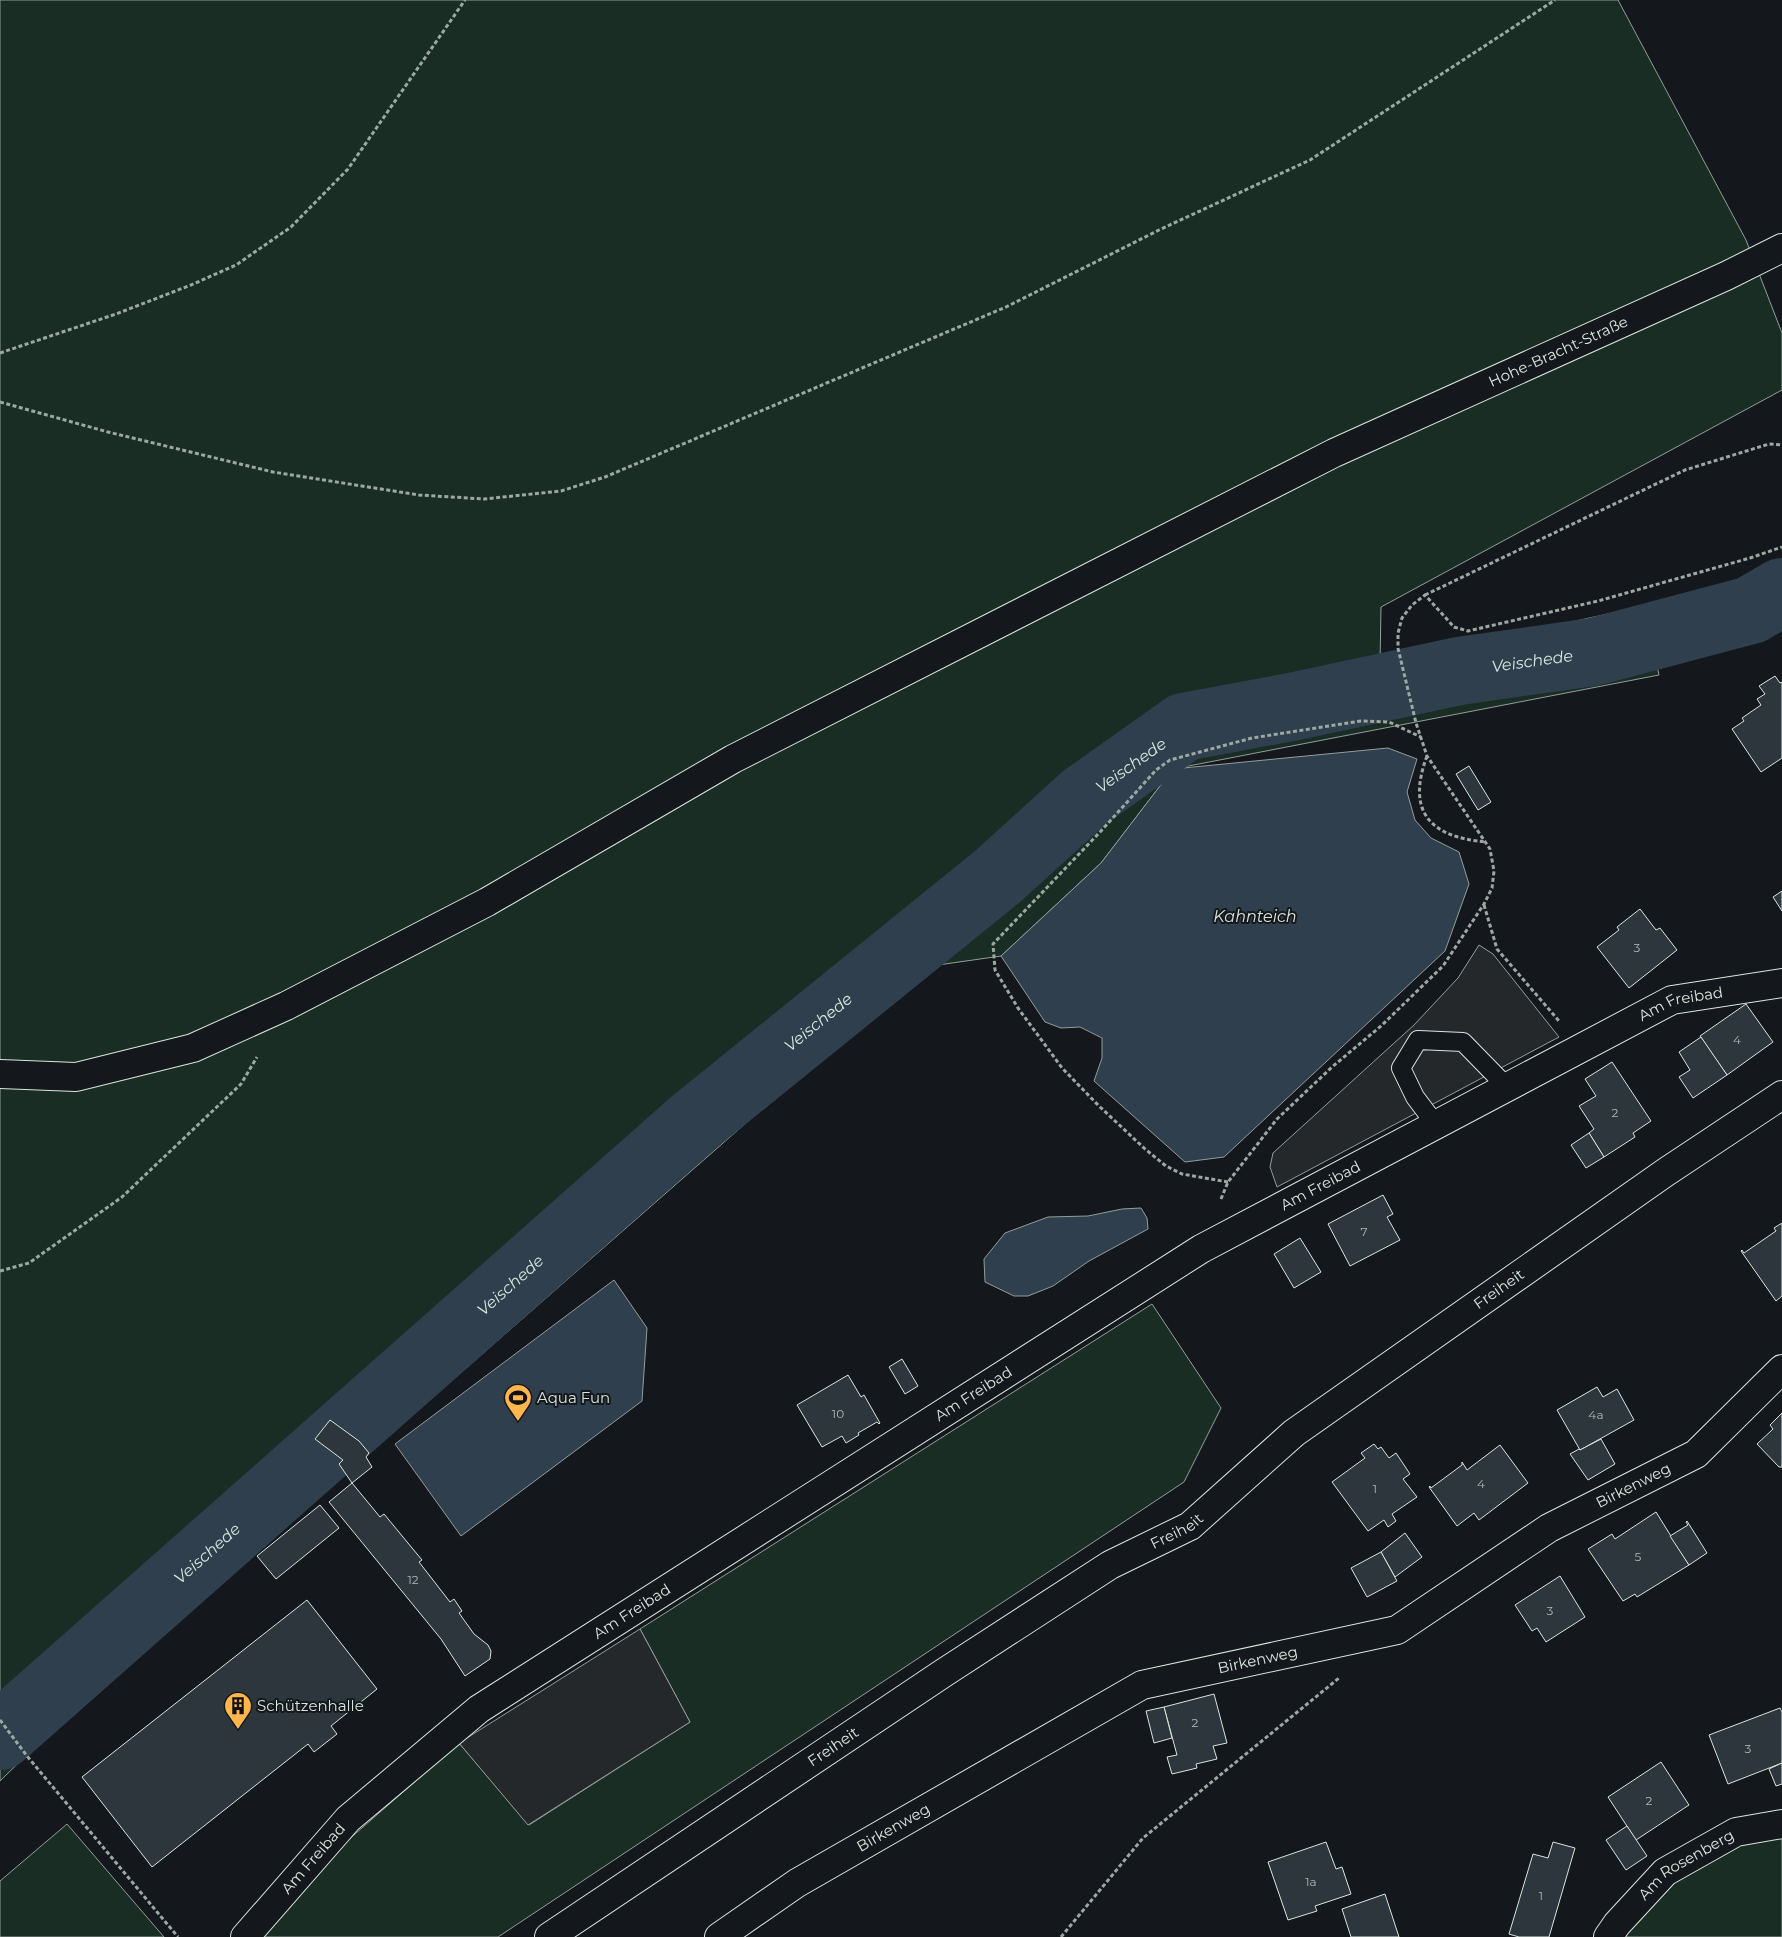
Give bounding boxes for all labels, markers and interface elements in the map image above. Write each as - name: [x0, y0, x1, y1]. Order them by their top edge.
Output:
- street label: Hohe-Bracht-Straße: [1485, 312, 1631, 391]
- water label: Veischede: [1490, 646, 1574, 676]
- water label: Veischede: [1092, 734, 1170, 797]
- water label: Kahnteich: [1213, 907, 1297, 926]
- house number: 3: [1634, 940, 1641, 955]
- street label: Am Freibad: [1635, 982, 1724, 1025]
- water label: Veischede: [780, 989, 856, 1055]
- house number: 4: [1733, 1032, 1741, 1047]
- house number: 2: [1612, 1105, 1619, 1120]
- street label: Am Freibad: [1277, 1156, 1364, 1214]
- house number: 7: [1360, 1224, 1368, 1239]
- water label: Veischede: [473, 1251, 547, 1319]
- street label: Freiheit: [1470, 1265, 1528, 1313]
- street label: Am Freibad: [931, 1362, 1015, 1425]
- sports icon: Aqua Fun: [503, 1383, 533, 1422]
- place label: Aqua Fun: [537, 1388, 610, 1407]
- house number: 10: [832, 1406, 844, 1421]
- house number: 4a: [1588, 1407, 1604, 1422]
- street label: Birkenweg: [1593, 1458, 1674, 1512]
- house number: 4: [1477, 1476, 1485, 1491]
- house number: 1: [1373, 1481, 1377, 1496]
- street label: Freiheit: [1147, 1509, 1207, 1553]
- water label: Veischede: [170, 1519, 244, 1588]
- house number: 5: [1635, 1549, 1642, 1564]
- house number: 12: [407, 1572, 419, 1587]
- street label: Am Freibad: [589, 1579, 674, 1643]
- house number: 3: [1547, 1603, 1554, 1618]
- street label: Birkenweg: [1216, 1642, 1299, 1677]
- building icon: Schützenhalle: [223, 1691, 253, 1730]
- place label: Schützenhalle: [257, 1696, 364, 1715]
- house number: 2: [1192, 1715, 1199, 1730]
- street label: Freiheit: [804, 1722, 862, 1770]
- house number: 3: [1745, 1741, 1752, 1756]
- house number: 2: [1646, 1793, 1653, 1808]
- street label: Birkenweg: [853, 1799, 933, 1856]
- street label: Am Freibad: [277, 1819, 349, 1898]
- street label: Am Rosenberg: [1634, 1825, 1737, 1904]
- house number: 1a: [1305, 1874, 1317, 1889]
- house number: 1: [1539, 1888, 1543, 1903]

